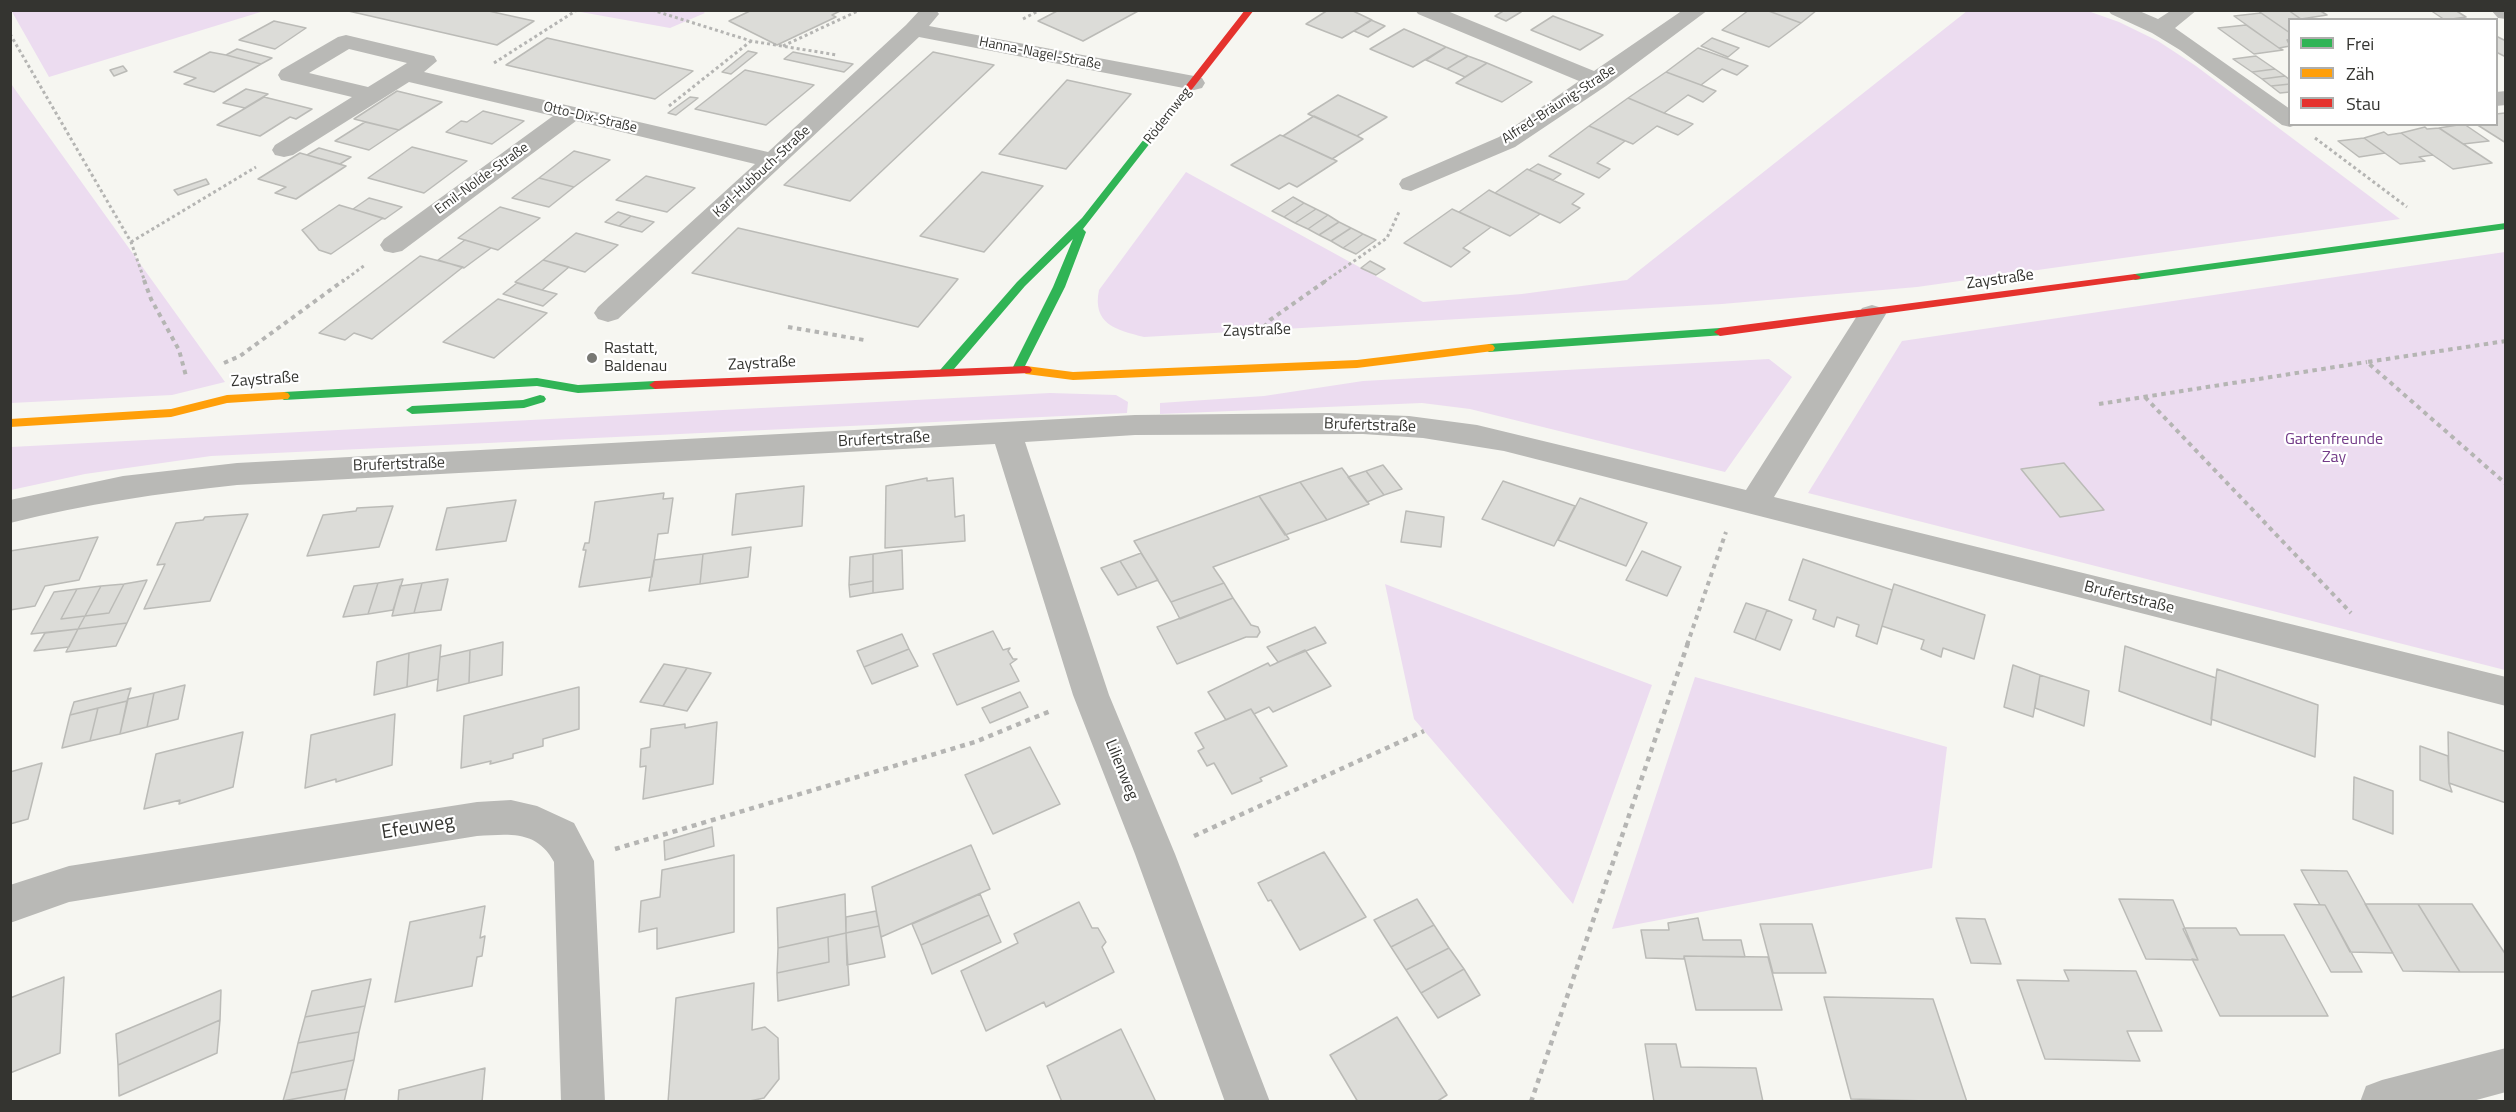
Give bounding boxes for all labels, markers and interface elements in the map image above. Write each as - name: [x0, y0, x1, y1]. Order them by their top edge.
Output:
- legend: [2288, 18, 2498, 126]
- text: Frei: [2346, 30, 2374, 57]
- street label: Hanna-Nagel-Straße: [978, 34, 1102, 74]
- text: Zäh: [2346, 60, 2374, 87]
- street label: Alfred-Bräunig-Straße: [1499, 62, 1619, 148]
- street label: Rödernweg: [1141, 84, 1195, 148]
- text: Stau: [2346, 90, 2381, 117]
- street label: Otto-Dix-Straße: [542, 99, 638, 137]
- street label: Karl-Hubbuch-Straße: [710, 123, 814, 221]
- street label: Emil-Nolde-Straße: [432, 139, 532, 219]
- street label: Zaystraße: [1965, 266, 2035, 294]
- street label: Zaystraße: [1223, 320, 1291, 342]
- place label: Rastatt, Baldenau: [604, 339, 667, 377]
- marker: Rastatt, Baldenau: [585, 351, 599, 365]
- street label: Zaystraße: [728, 353, 796, 375]
- street label: Zaystraße: [230, 368, 300, 392]
- street label: Brufertstraße: [1324, 415, 1416, 437]
- street label: Brufertstraße: [837, 428, 931, 452]
- park label: Gartenfreunde Zay: [2285, 430, 2383, 468]
- street label: Brufertstraße: [353, 454, 445, 476]
- street label: Brufertstraße: [2082, 578, 2176, 618]
- street label: Lilienweg: [1100, 737, 1142, 803]
- street label: Efeuweg: [380, 810, 456, 846]

